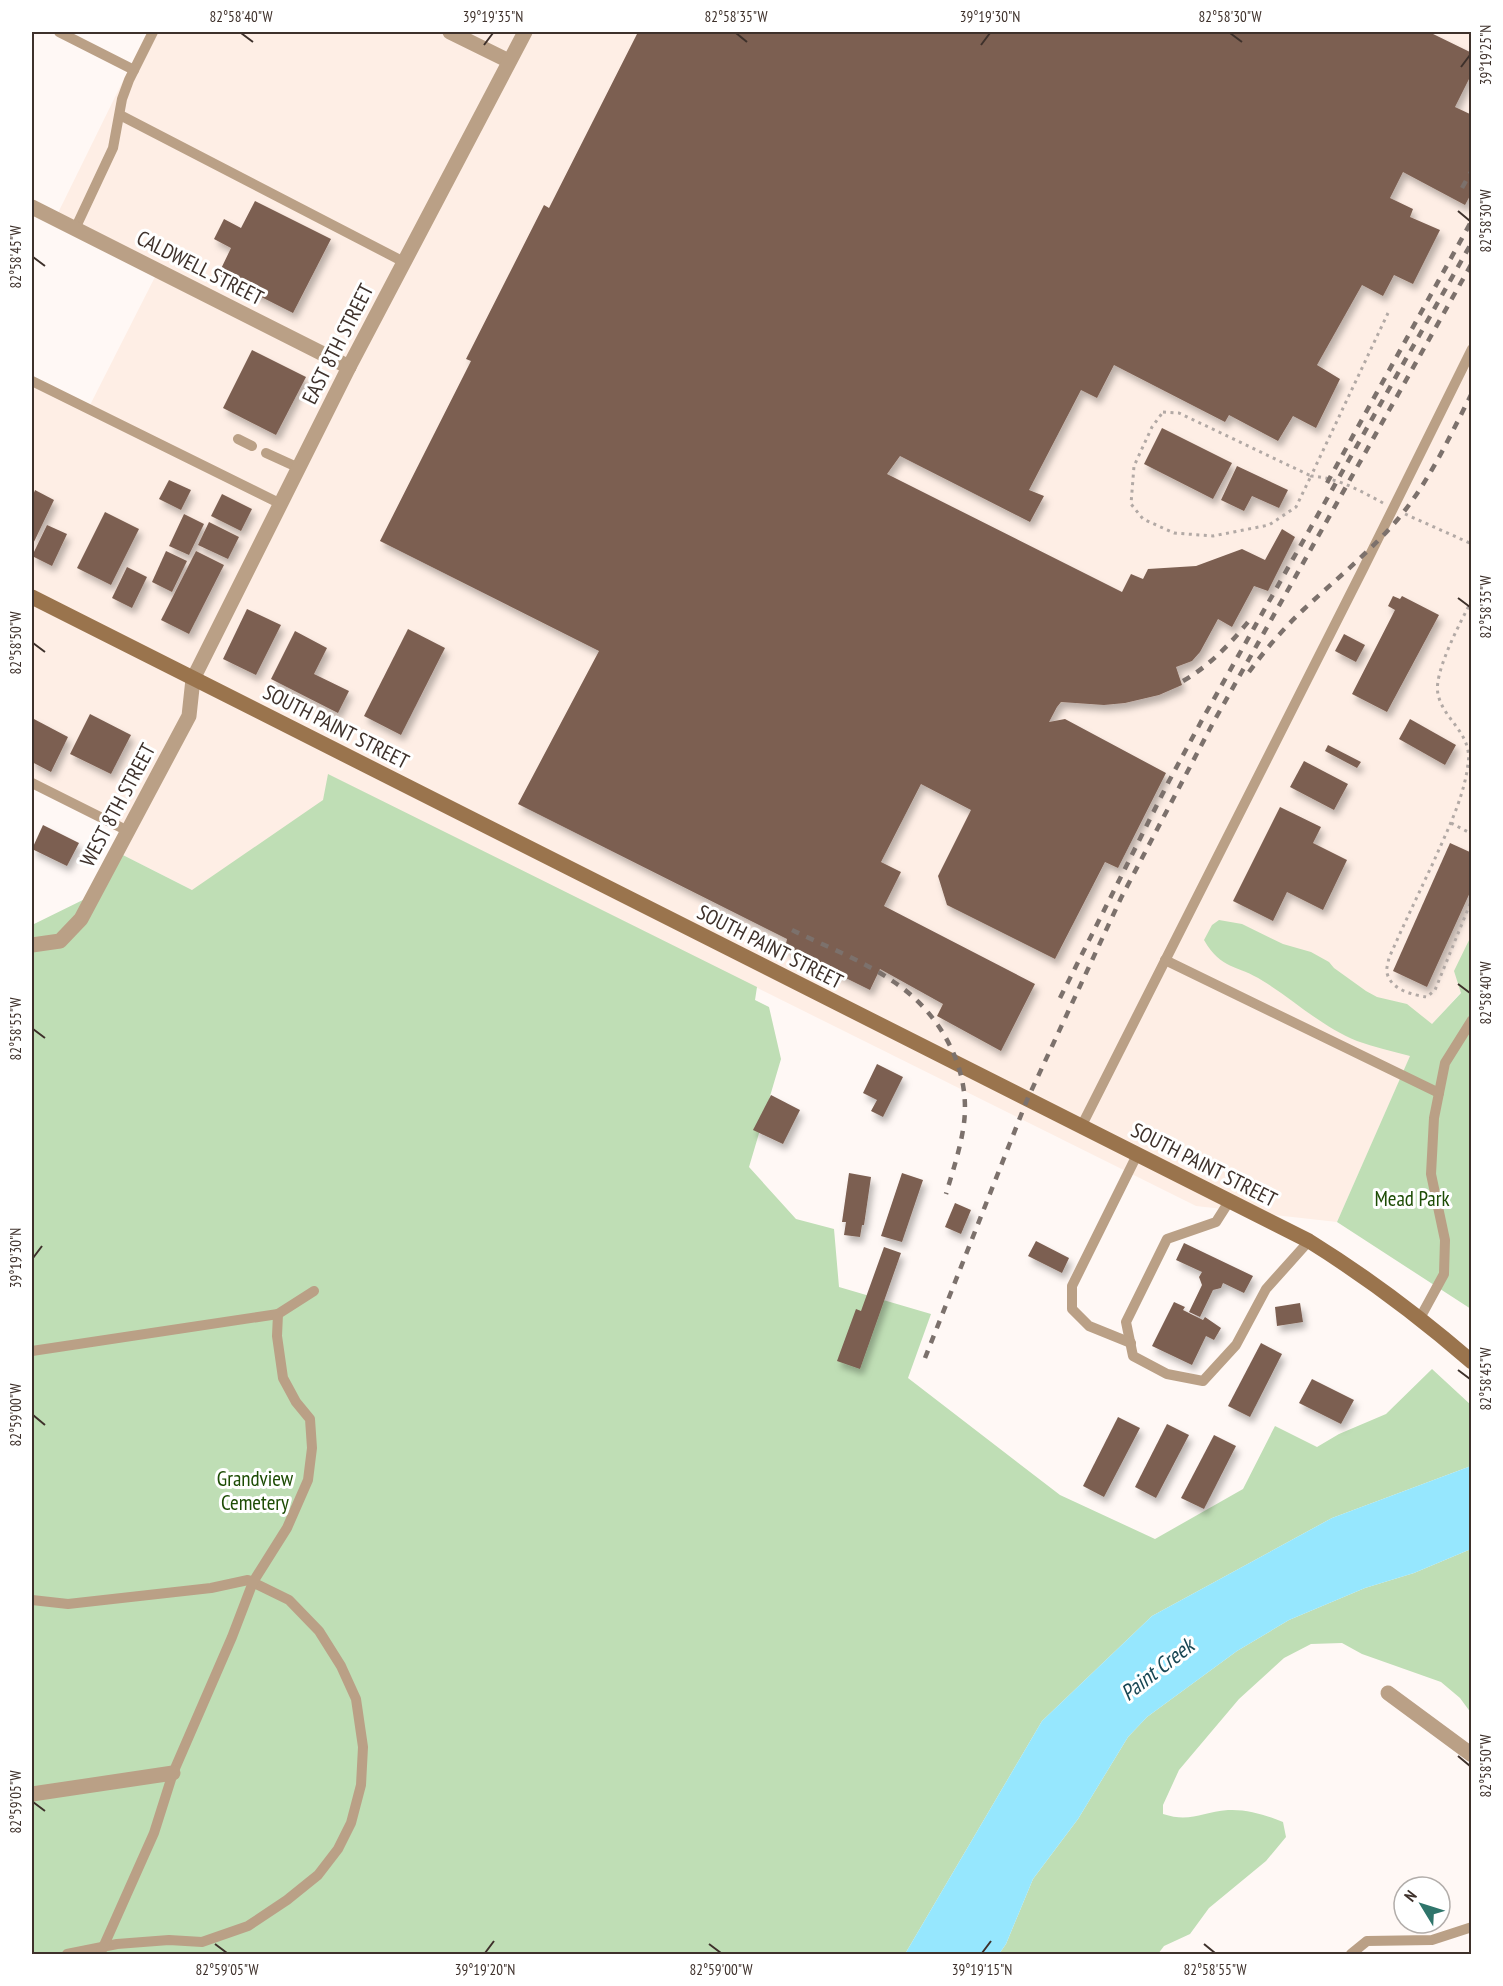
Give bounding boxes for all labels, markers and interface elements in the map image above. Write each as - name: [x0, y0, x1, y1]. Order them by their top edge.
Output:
- text: 82°58'40"W: [209, 7, 273, 26]
- text: 39°19'35"N: [463, 7, 523, 26]
- text: 82°58'35"W: [704, 7, 768, 26]
- text: 39°19'30"N: [960, 7, 1020, 26]
- text: 82°58'30"W: [1198, 7, 1262, 26]
- text: 39°19'25"N: [1476, 25, 1495, 85]
- text: 82°58'30"W: [1476, 189, 1495, 253]
- street label: CALDWELL STREET: [132, 224, 269, 311]
- text: 82°58'45"W: [6, 225, 25, 289]
- street label: EAST 8TH STREET: [296, 279, 380, 408]
- text: 82°58'35"W: [1476, 575, 1495, 639]
- text: 82°58'50"W: [6, 611, 25, 675]
- street label: SOUTH PAINT STREET: [259, 678, 414, 775]
- street label: WEST 8TH STREET: [74, 738, 162, 871]
- street label: SOUTH PAINT STREET: [693, 898, 848, 995]
- text: 82°58'40"W: [1476, 961, 1495, 1025]
- text: 82°58'55"W: [6, 997, 25, 1061]
- street label: SOUTH PAINT STREET: [1127, 1116, 1282, 1213]
- park label: Mead Park: [1374, 1185, 1450, 1212]
- text: 39°19'30"N: [6, 1228, 25, 1288]
- text: 82°58'45"W: [1476, 1347, 1495, 1411]
- text: 82°59'00"W: [6, 1383, 25, 1447]
- park label: Grandview Cemetery: [217, 1465, 294, 1516]
- water label: Paint Creek: [1115, 1630, 1201, 1706]
- text: 82°58'50"W: [1476, 1734, 1495, 1798]
- text: 82°59'05"W: [6, 1770, 25, 1834]
- north arrow: [1392, 1875, 1452, 1935]
- text: N: [1400, 1886, 1421, 1905]
- text: 82°59'05"W: [195, 1960, 259, 1979]
- text: 39°19'20"N: [455, 1960, 515, 1979]
- text: 82°59'00"W: [689, 1960, 753, 1979]
- text: 39°19'15"N: [952, 1960, 1012, 1979]
- text: 82°58'55"W: [1183, 1960, 1247, 1979]

